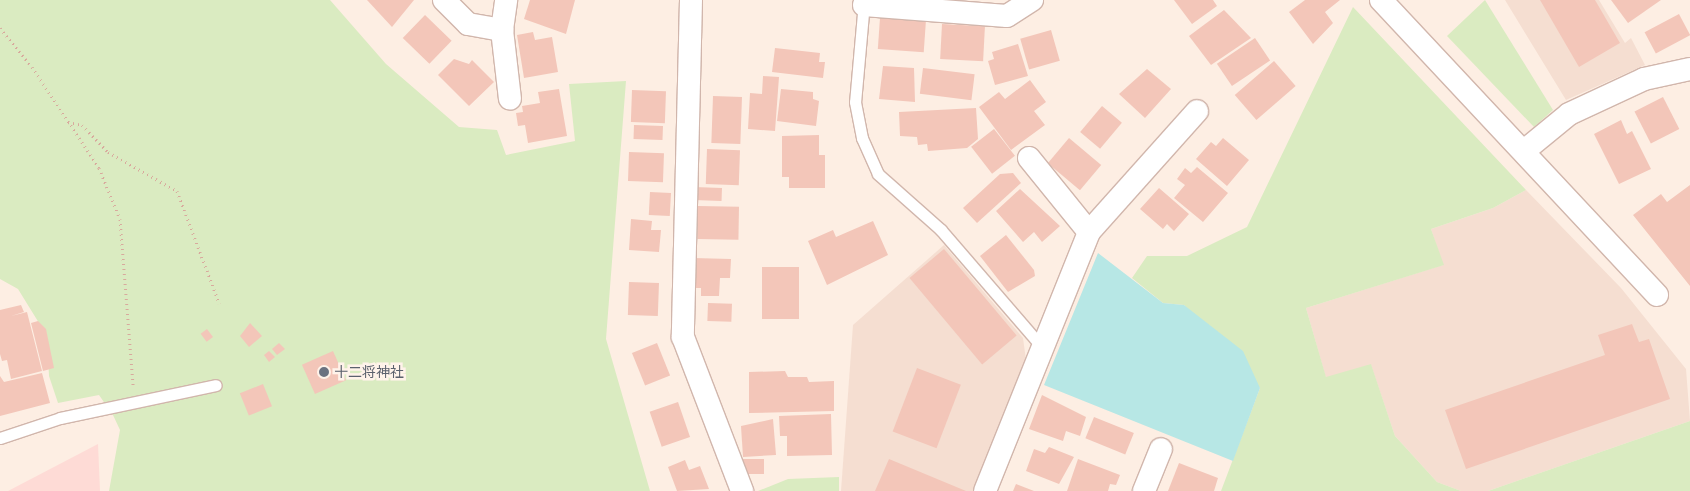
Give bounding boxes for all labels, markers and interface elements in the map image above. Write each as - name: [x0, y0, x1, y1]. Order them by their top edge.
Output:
- place label: 十二将神社: [334, 364, 404, 380]
- marker: 十二将神社: [318, 366, 330, 378]

